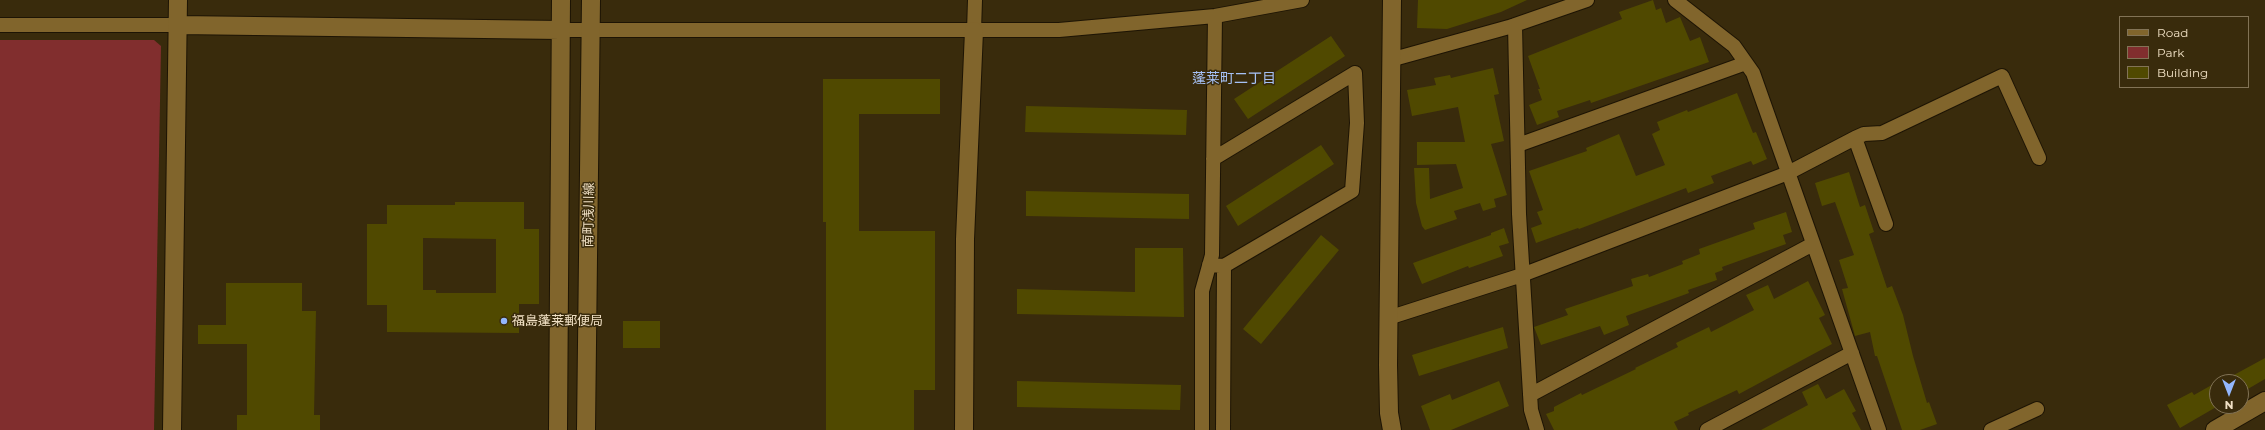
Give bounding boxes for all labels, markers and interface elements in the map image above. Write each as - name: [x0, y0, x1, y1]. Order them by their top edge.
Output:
- legend: [2119, 16, 2249, 88]
- text: Road: [2157, 25, 2188, 40]
- text: Park: [2157, 45, 2184, 60]
- text: Building: [2157, 65, 2208, 80]
- district label: 蓬莱町二丁目: [1192, 71, 1276, 87]
- street label: 南町浅川線: [581, 182, 597, 248]
- place label: 福島蓬莱郵便局: [512, 313, 603, 329]
- marker: 福島蓬莱郵便局: [499, 316, 509, 326]
- north arrow: [2209, 374, 2249, 414]
- text: N: [2225, 398, 2233, 412]

